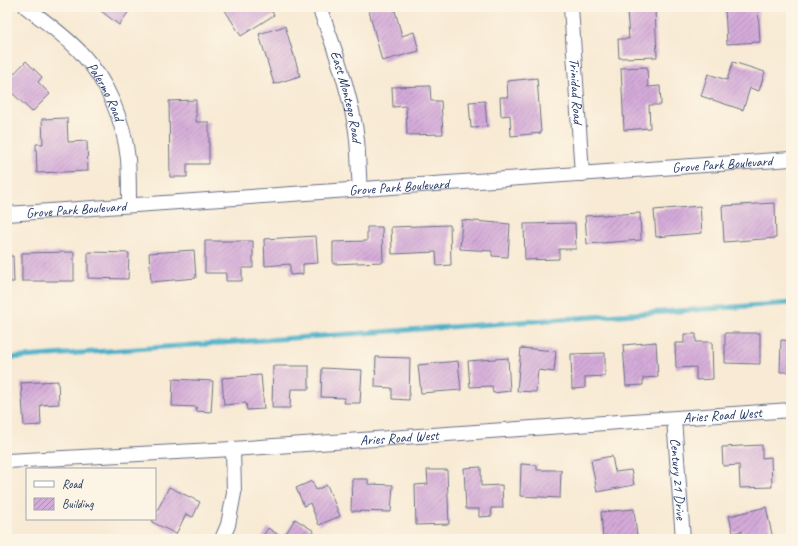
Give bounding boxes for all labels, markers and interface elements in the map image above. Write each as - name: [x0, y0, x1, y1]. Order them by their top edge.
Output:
- street label: East Montego Road: [327, 49, 366, 146]
- street label: Trinidad Road: [566, 58, 587, 127]
- street label: Palermo Road: [84, 59, 128, 125]
- street label: Grove Park Boulevard: [672, 152, 775, 176]
- street label: Grove Park Boulevard: [348, 174, 452, 198]
- street label: Grove Park Boulevard: [25, 197, 129, 221]
- street label: Aries Road West: [683, 403, 764, 426]
- street label: Aries Road West: [359, 426, 441, 449]
- street label: Century 21 Drive: [667, 437, 690, 522]
- legend: [26, 468, 156, 520]
- text: Road: [62, 476, 84, 492]
- text: Building: [62, 496, 94, 512]

